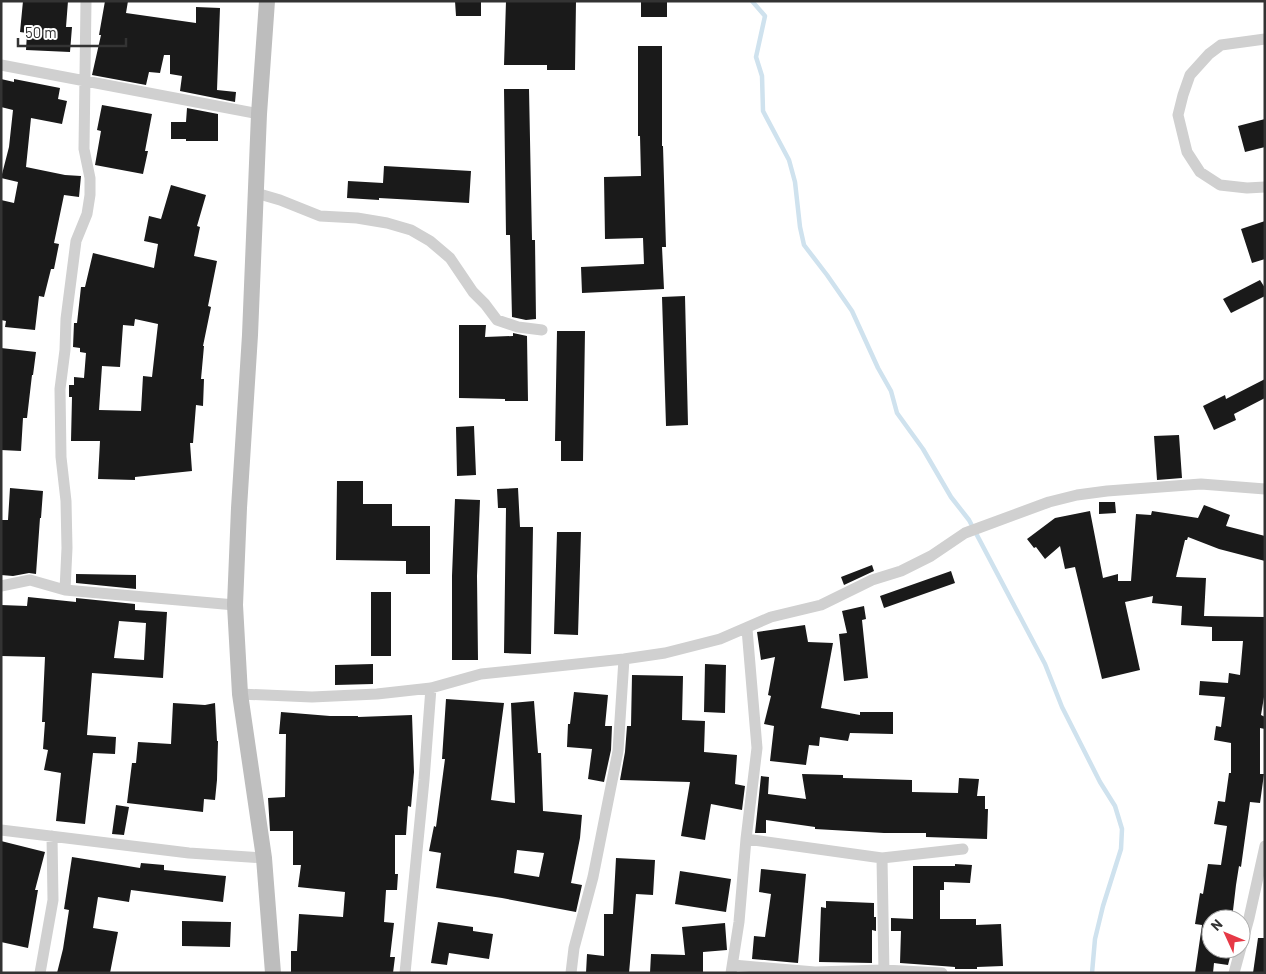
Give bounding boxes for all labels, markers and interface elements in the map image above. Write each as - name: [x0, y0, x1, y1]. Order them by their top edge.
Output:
- scale bar: [18, 15, 125, 47]
- text: 50 m: [25, 23, 57, 41]
- north arrow: [1201, 909, 1251, 959]
- text: N: [1207, 915, 1226, 934]

